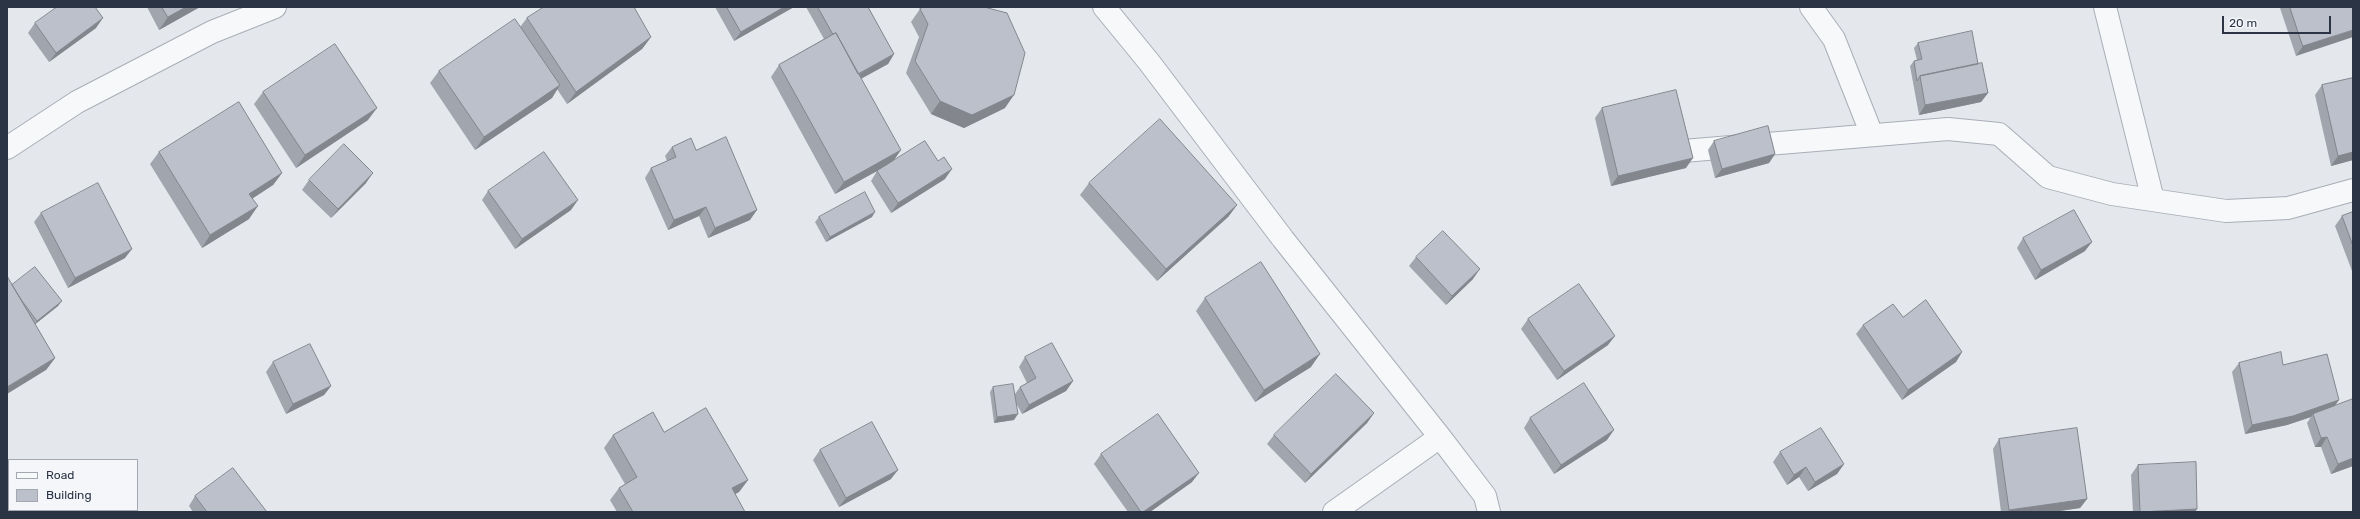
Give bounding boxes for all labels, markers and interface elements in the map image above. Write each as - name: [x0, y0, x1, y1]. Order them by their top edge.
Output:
- scale bar: [2224, 8, 2333, 34]
- text: 20 m: [2229, 16, 2257, 30]
- legend: [8, 459, 138, 511]
- text: Road: [46, 468, 74, 482]
- text: Building: [46, 488, 92, 502]

